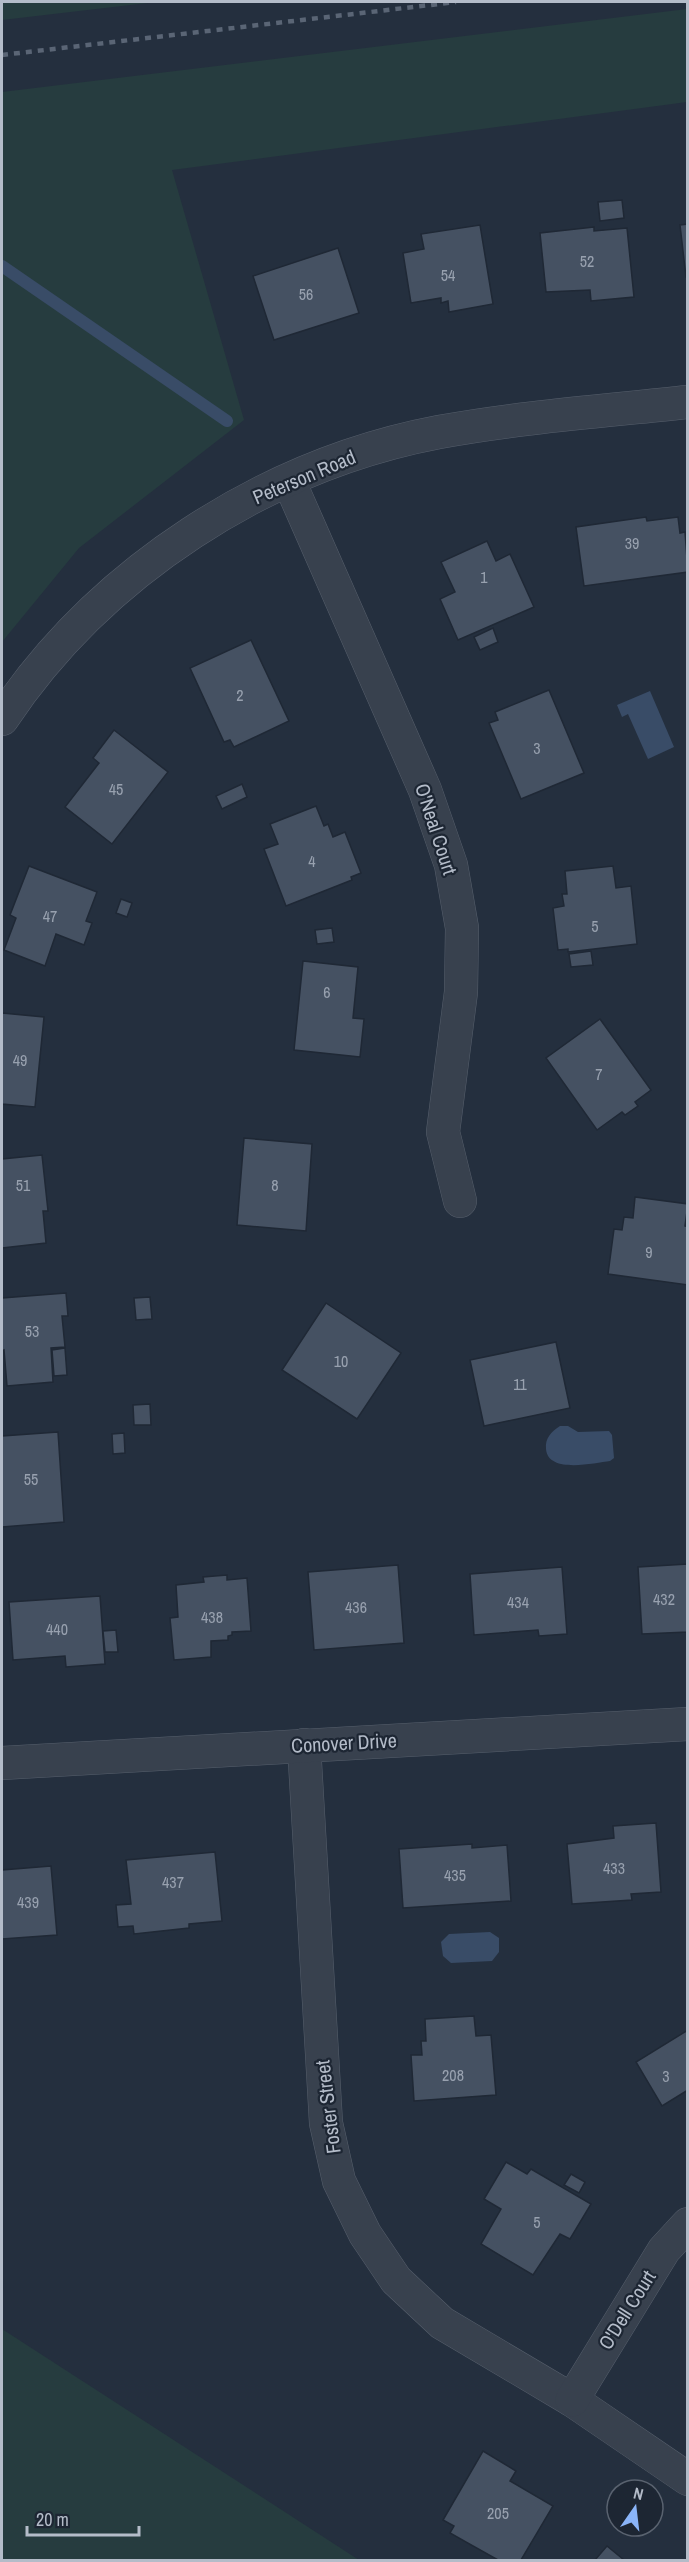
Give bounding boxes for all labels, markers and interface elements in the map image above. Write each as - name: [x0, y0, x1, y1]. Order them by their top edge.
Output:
- house number: 52: [580, 250, 594, 272]
- house number: 54: [441, 264, 455, 286]
- house number: 56: [299, 283, 313, 305]
- street label: Peterson Road: [248, 443, 359, 510]
- house number: 39: [625, 532, 639, 554]
- house number: 1: [480, 566, 488, 588]
- house number: 2: [236, 684, 244, 706]
- house number: 3: [533, 737, 541, 759]
- house number: 45: [109, 778, 123, 800]
- street label: O'Neal Court: [409, 780, 464, 878]
- house number: 4: [308, 850, 316, 872]
- house number: 47: [43, 905, 57, 927]
- house number: 5: [591, 915, 599, 937]
- house number: 6: [323, 981, 331, 1003]
- house number: 49: [13, 1049, 27, 1071]
- house number: 7: [595, 1063, 603, 1085]
- house number: 51: [16, 1174, 31, 1196]
- house number: 8: [271, 1174, 279, 1196]
- house number: 9: [645, 1241, 653, 1263]
- house number: 53: [25, 1320, 39, 1342]
- house number: 10: [334, 1350, 348, 1372]
- house number: 11: [513, 1373, 528, 1395]
- house number: 55: [24, 1468, 38, 1490]
- house number: 432: [653, 1588, 675, 1610]
- house number: 434: [507, 1591, 529, 1613]
- house number: 436: [345, 1596, 367, 1618]
- house number: 438: [201, 1606, 223, 1628]
- house number: 440: [46, 1618, 68, 1640]
- street label: Conover Drive: [290, 1726, 397, 1759]
- house number: 433: [603, 1857, 625, 1879]
- house number: 435: [444, 1864, 466, 1886]
- house number: 437: [162, 1871, 184, 1893]
- house number: 439: [17, 1891, 39, 1913]
- street label: Foster Street: [308, 2058, 347, 2155]
- house number: 208: [442, 2064, 464, 2086]
- house number: 3: [662, 2065, 670, 2087]
- house number: 5: [533, 2211, 541, 2233]
- street label: O'Dell Court: [592, 2265, 662, 2355]
- north arrow: [605, 2478, 665, 2538]
- text: N: [631, 2482, 646, 2505]
- scale bar: [27, 2499, 140, 2537]
- house number: 205: [487, 2502, 509, 2524]
- text: 20 m: [36, 2507, 69, 2532]

